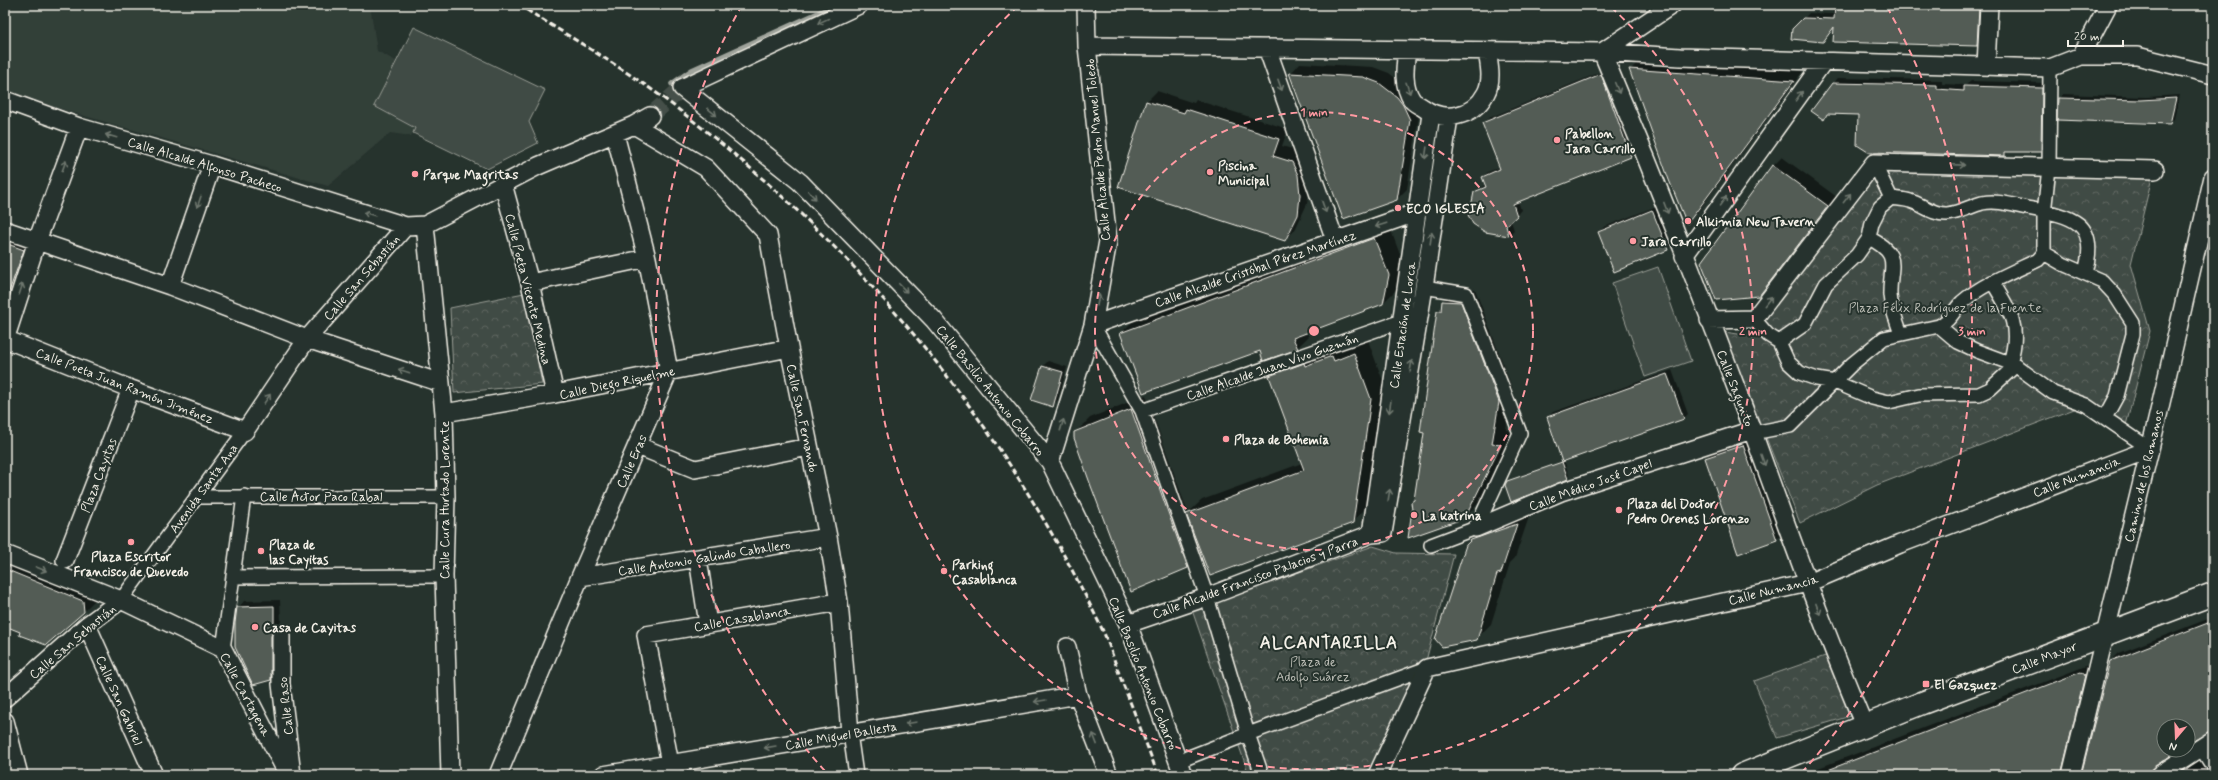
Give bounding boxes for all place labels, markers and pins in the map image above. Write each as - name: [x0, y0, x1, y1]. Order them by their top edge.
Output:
- place label: Pabellon Jara Carrillo: [1565, 126, 1636, 158]
- marker: Pabellon Jara Carrillo: [1552, 135, 1562, 145]
- place label: Piscina Municipal: [1218, 158, 1270, 190]
- place label: Parque Magritas: [423, 167, 518, 187]
- marker: Piscina Municipal: [1205, 167, 1215, 177]
- marker: Parque Magritas: [410, 169, 420, 179]
- place label: ECO IGLESIA: [1406, 201, 1485, 218]
- marker: ECO IGLESIA: [1393, 203, 1403, 213]
- place label: Alkimia New Tavern: [1696, 214, 1816, 231]
- marker: Alkimia New Tavern: [1683, 216, 1693, 226]
- place label: Jara Carrillo: [1641, 234, 1712, 251]
- marker: Jara Carrillo: [1628, 236, 1638, 246]
- centre of rings: [1307, 324, 1321, 338]
- place label: Plaza de Bohemia: [1234, 432, 1329, 449]
- marker: Plaza de Bohemia: [1221, 434, 1231, 444]
- place label: Plaza del Doctor Pedro Orenes Lorenzo: [1627, 496, 1749, 528]
- marker: Plaza del Doctor Pedro Orenes Lorenzo: [1614, 505, 1624, 515]
- place label: La katrina: [1422, 508, 1482, 525]
- marker: La katrina: [1409, 510, 1419, 520]
- marker: Plaza Escritor Francisco de Quevedo: [126, 537, 136, 547]
- place label: Plaza de las Cayitas: [269, 537, 329, 569]
- marker: Plaza de las Cayitas: [256, 546, 266, 556]
- place label: Plaza Escritor Francisco de Quevedo: [73, 549, 189, 581]
- place label: Parking Casablanca: [952, 557, 1017, 589]
- marker: Parking Casablanca: [939, 566, 949, 576]
- place label: Casa de Cayitas: [263, 620, 356, 637]
- marker: Casa de Cayitas: [250, 622, 260, 632]
- place label: El Gazquez: [1934, 677, 1997, 694]
- marker: El Gazquez: [1921, 679, 1931, 689]

